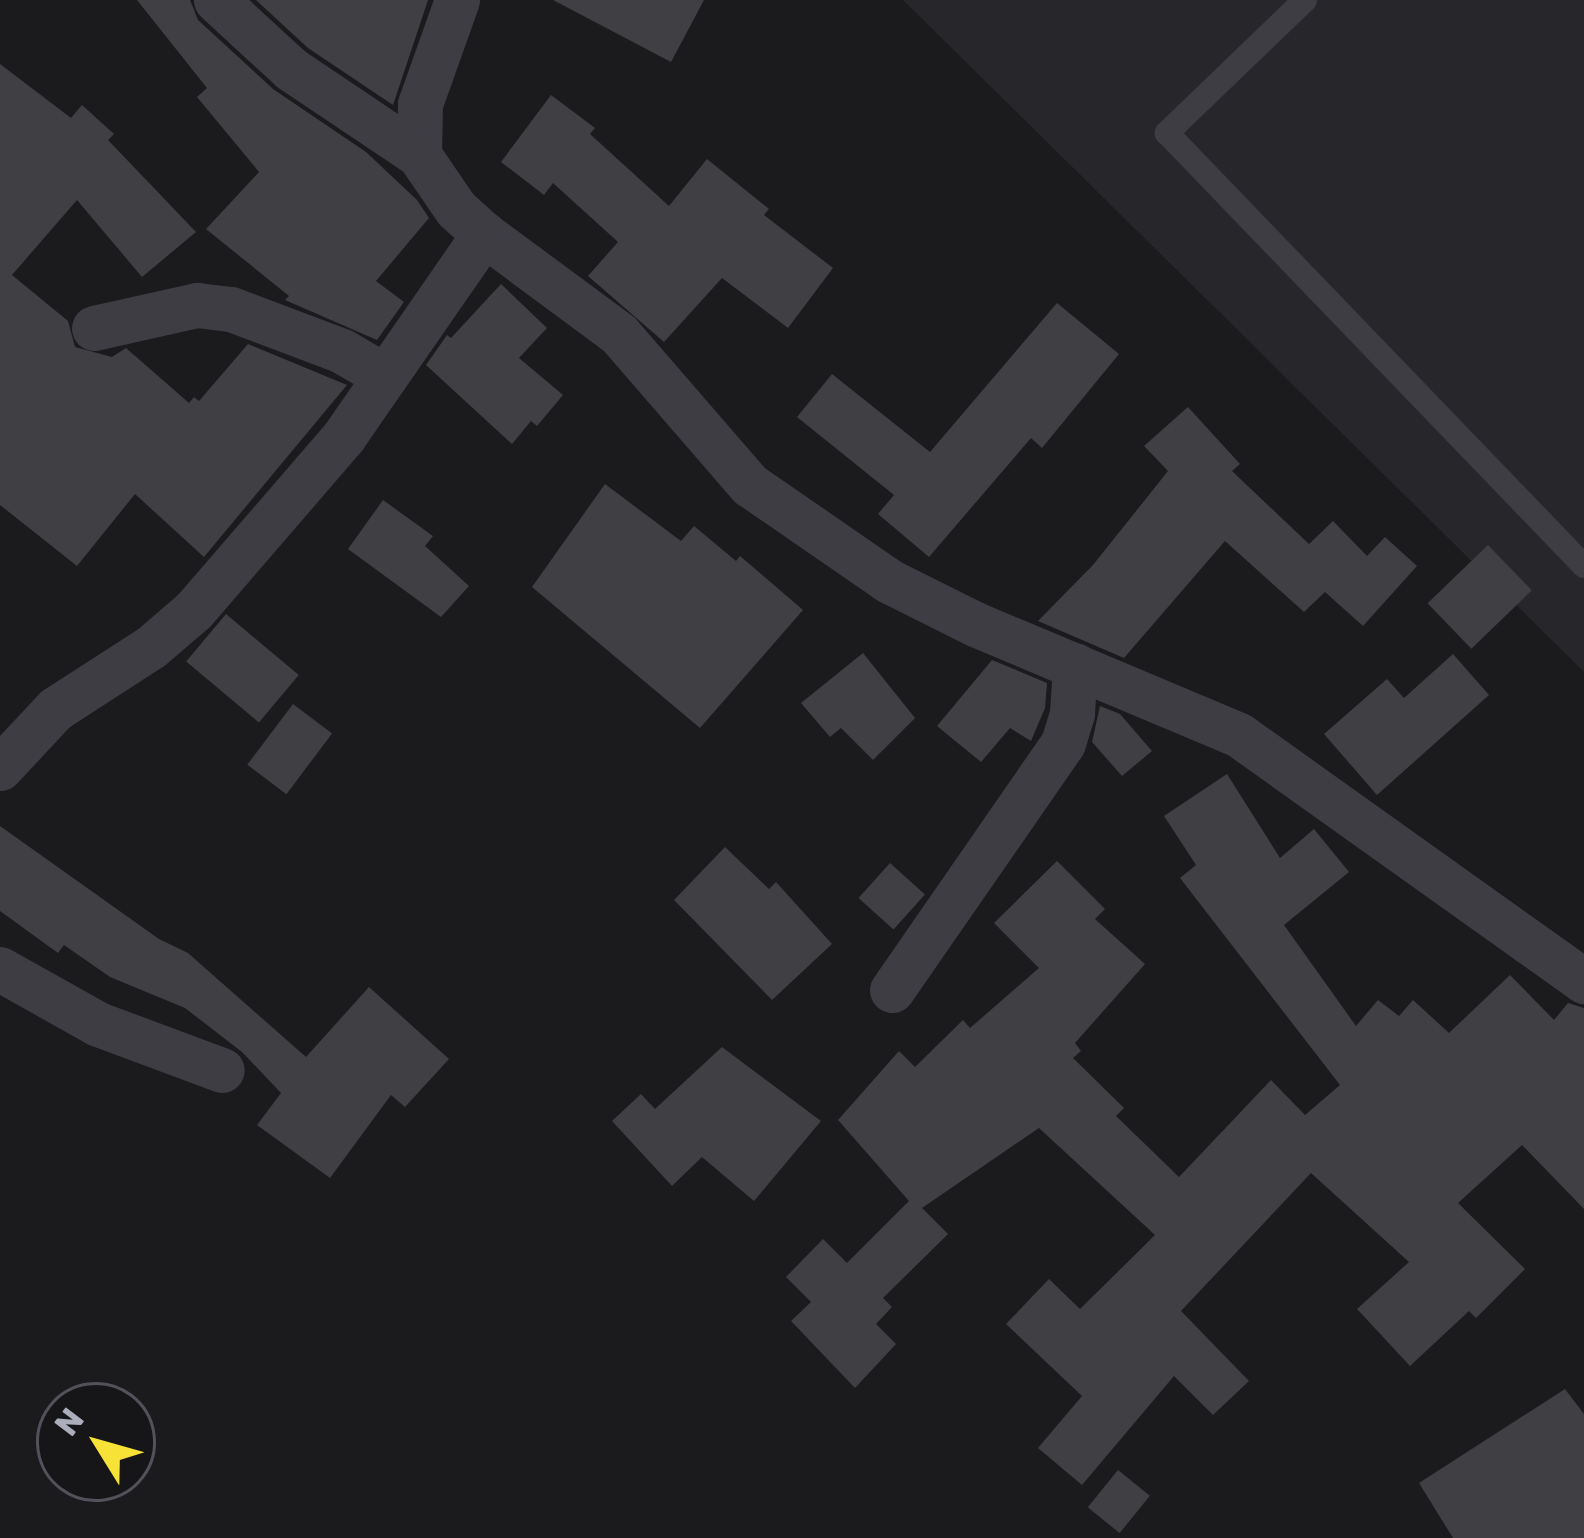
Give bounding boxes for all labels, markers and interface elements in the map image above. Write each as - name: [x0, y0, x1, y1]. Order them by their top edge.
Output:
- north arrow: [36, 1382, 156, 1502]
- text: N: [47, 1401, 92, 1443]

